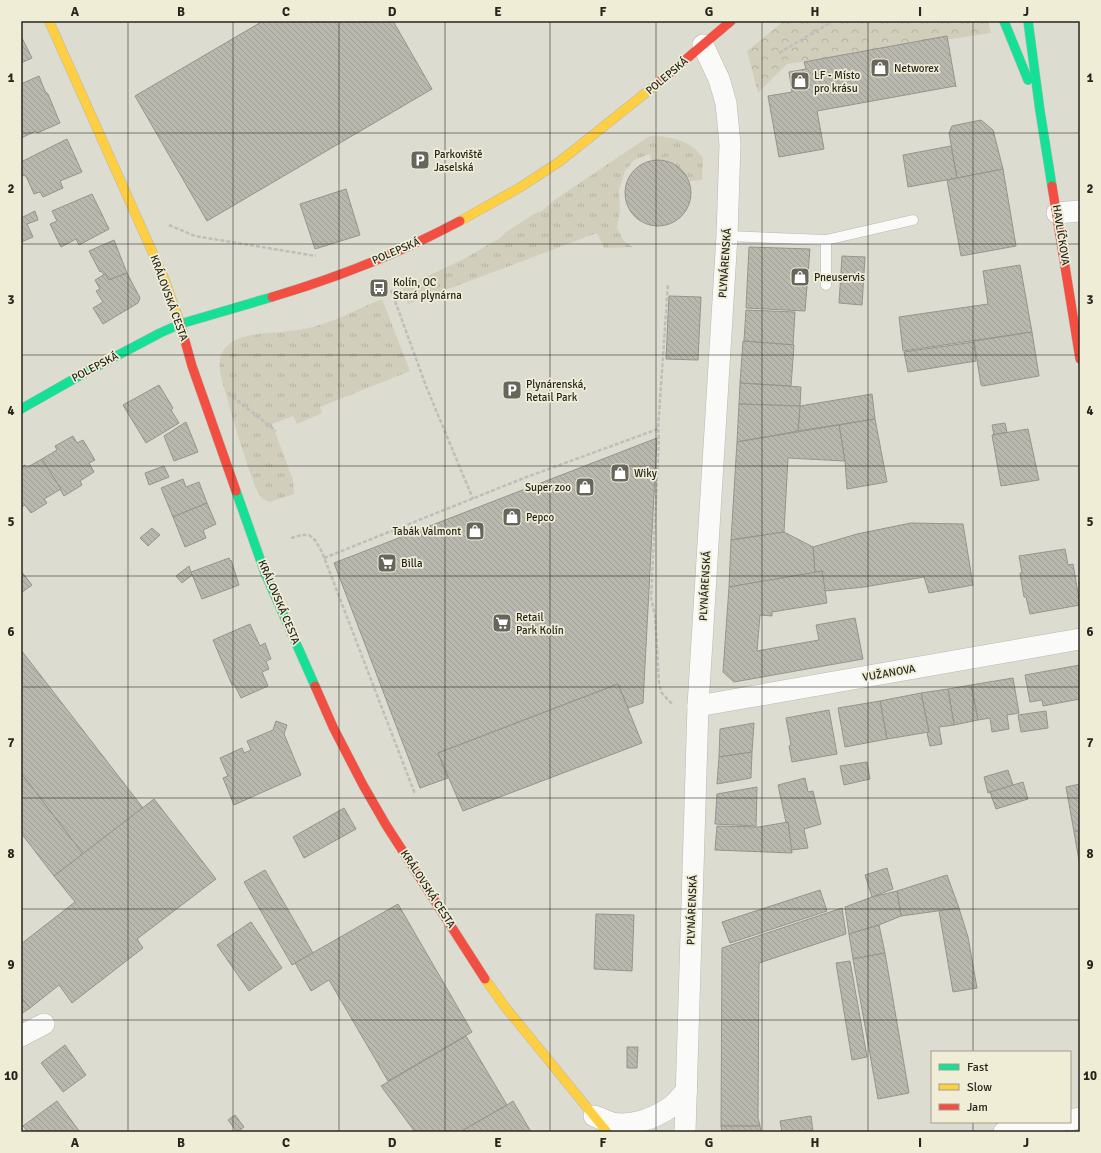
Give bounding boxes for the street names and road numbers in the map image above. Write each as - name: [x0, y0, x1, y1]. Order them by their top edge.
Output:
- street label: POLEPSKÁ: [643, 54, 691, 97]
- street label: HAVLÍČKOVA: [1050, 203, 1073, 267]
- street label: PLYNÁRENSKÁ: [715, 227, 734, 299]
- street label: POLEPSKÁ: [370, 234, 422, 267]
- street label: KRÁLOVSKÁ CESTA: [147, 253, 192, 343]
- street label: POLEPSKÁ: [69, 348, 121, 385]
- street label: PLYNÁRENSKÁ: [696, 550, 713, 621]
- street label: KRÁLOVSKÁ CESTA: [255, 557, 304, 647]
- street label: VUŽANOVA: [861, 661, 917, 684]
- street label: KRÁLOVSKÁ CESTA: [398, 847, 459, 931]
- street label: PLYNÁRENSKÁ: [683, 874, 700, 945]

